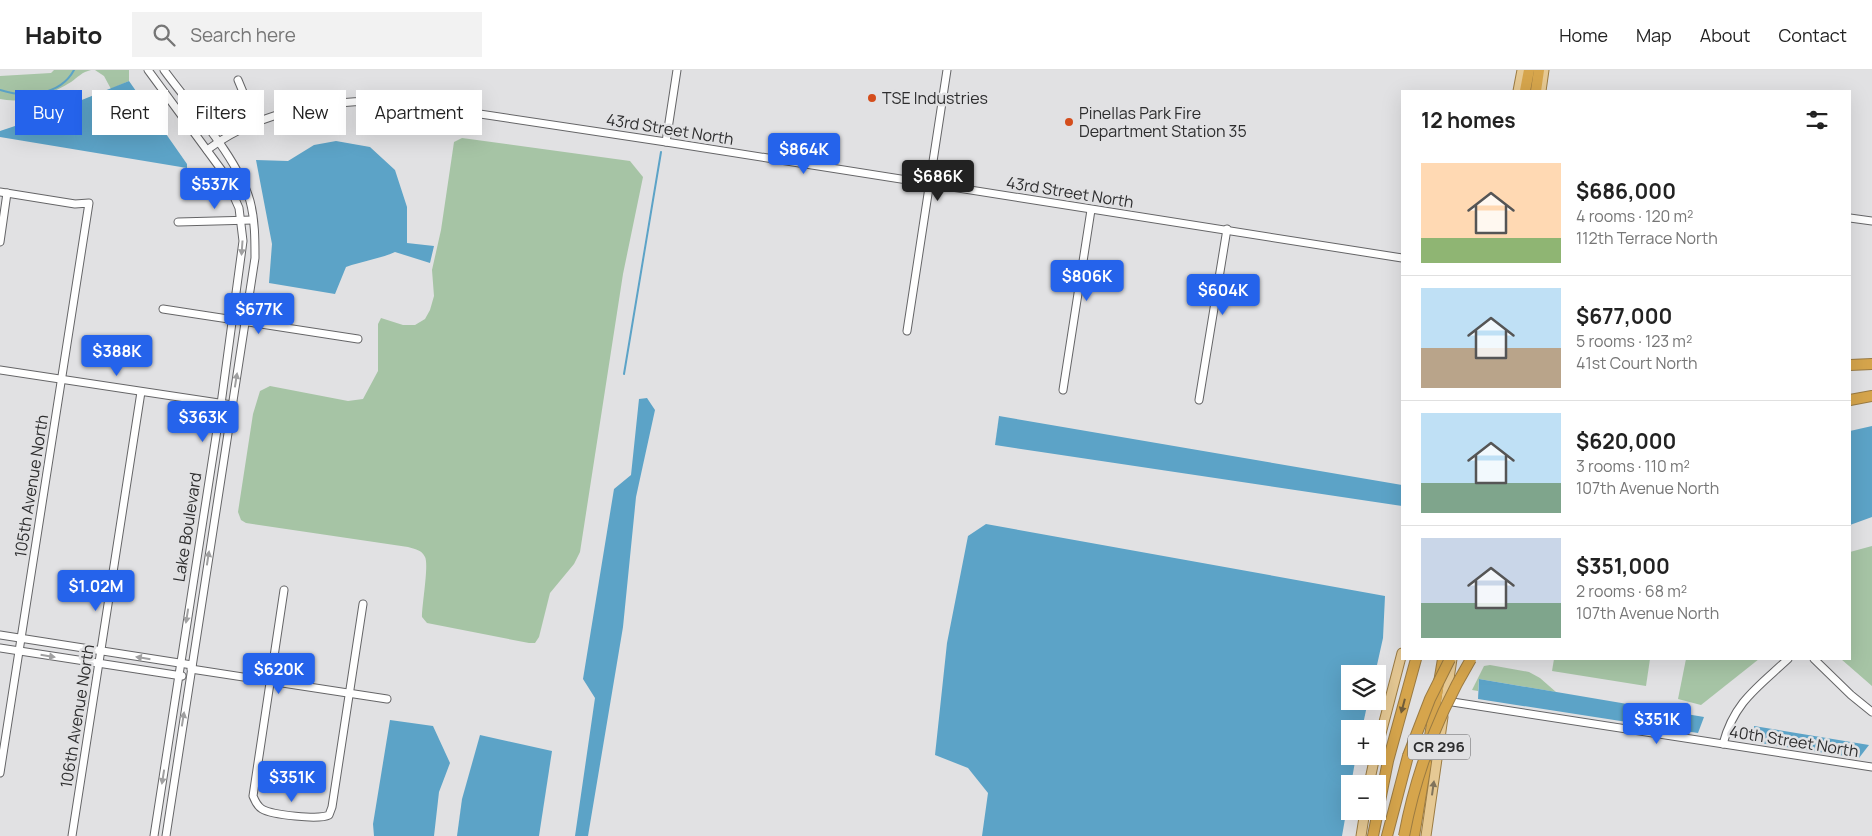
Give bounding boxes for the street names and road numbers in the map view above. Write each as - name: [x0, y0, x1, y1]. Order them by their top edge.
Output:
- street label: 43rd Street North: [605, 108, 735, 150]
- street label: 43rd Street North: [1005, 171, 1135, 213]
- street label: 105th Avenue North: [9, 413, 53, 559]
- street label: Lake Boulevard: [167, 471, 207, 583]
- street label: 106th Avenue North: [55, 643, 99, 789]
- street label: 40th Street North: [1728, 720, 1860, 762]
- road number: CR 296: [1408, 734, 1470, 760]

